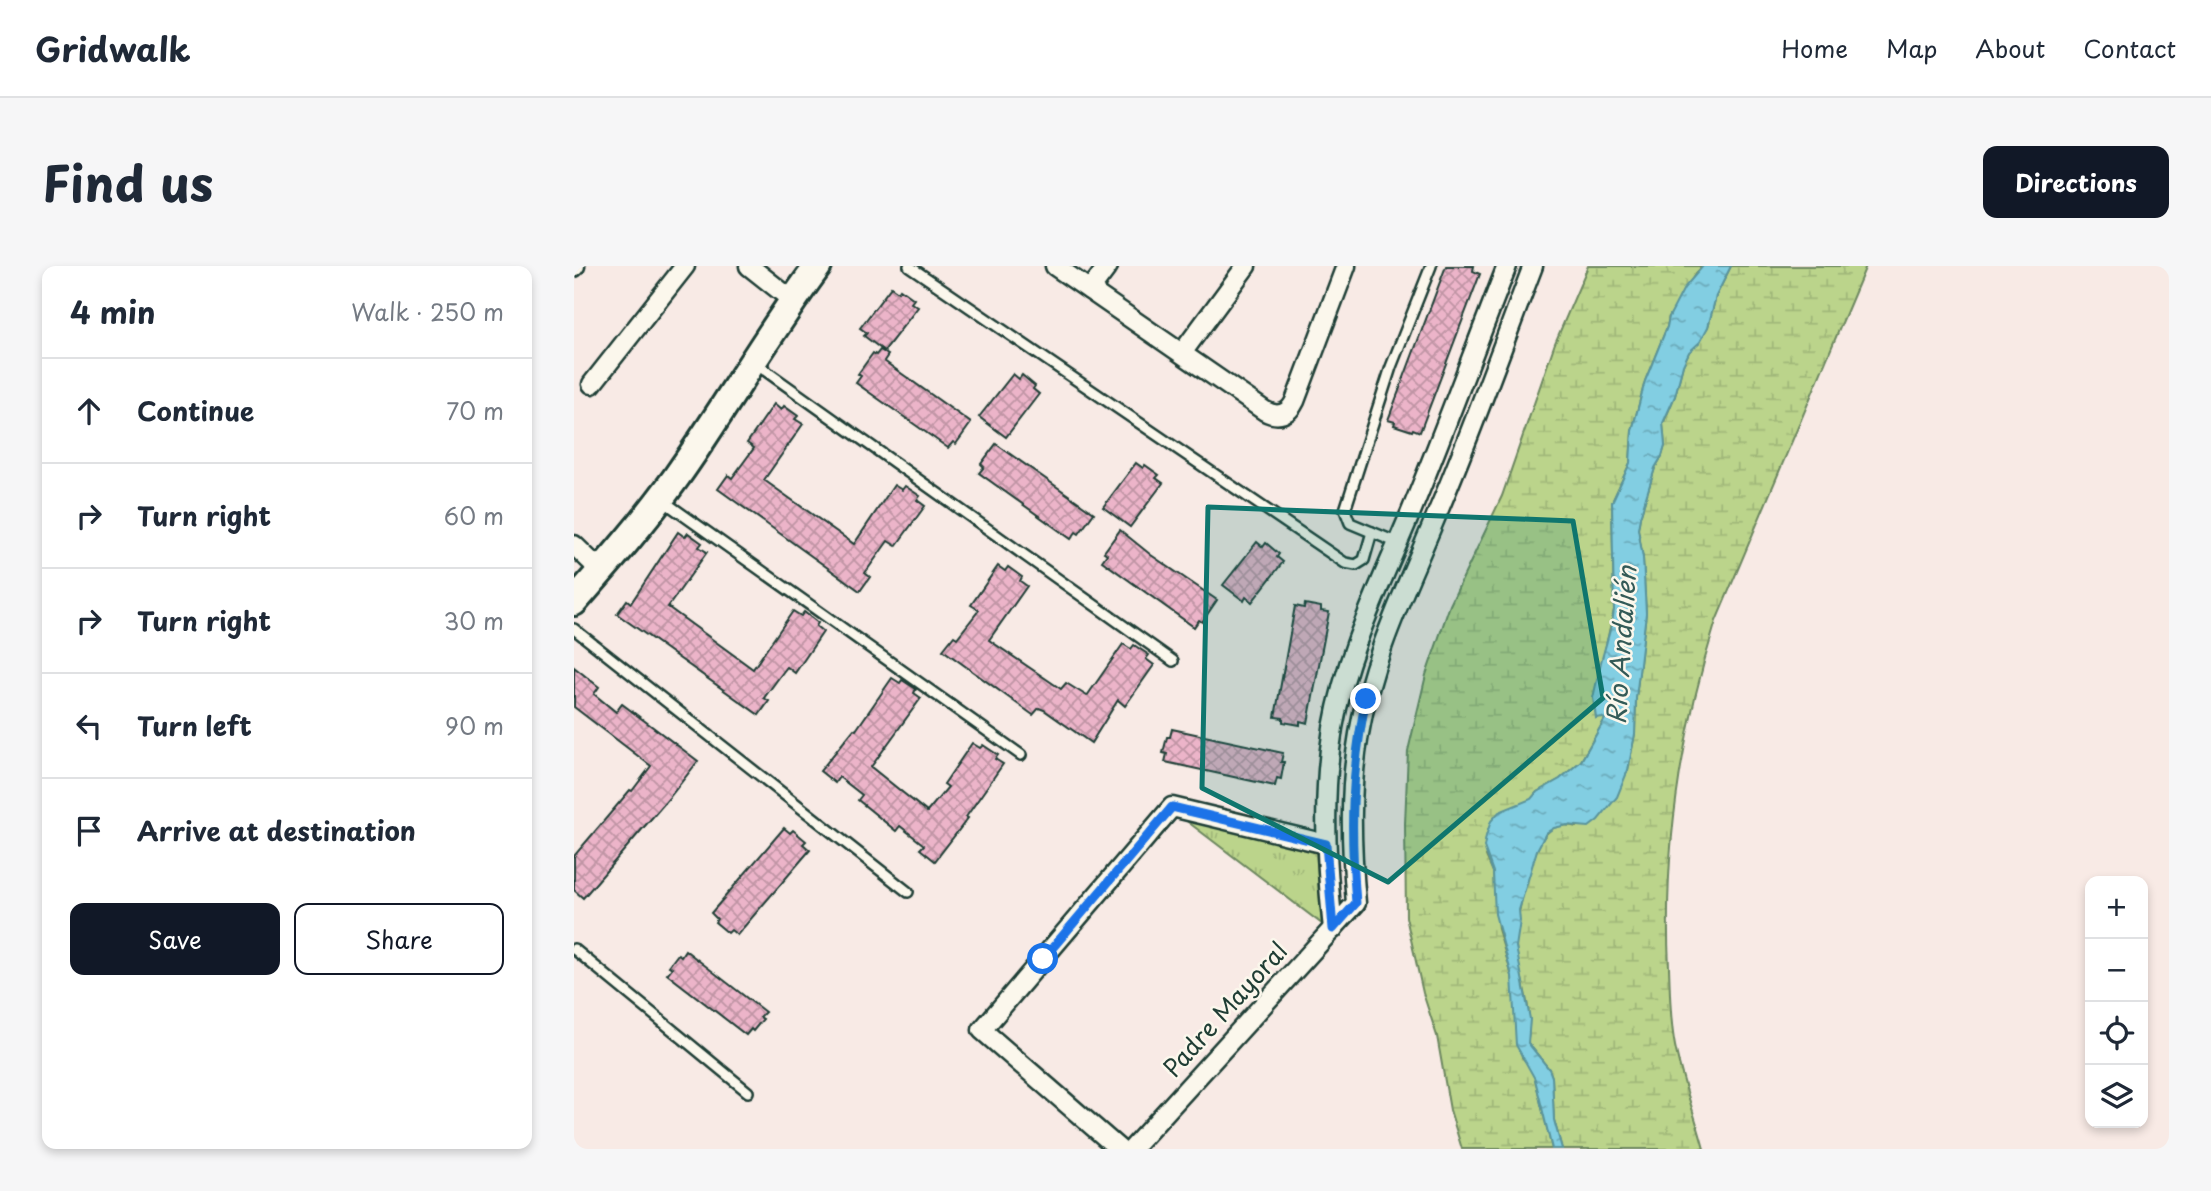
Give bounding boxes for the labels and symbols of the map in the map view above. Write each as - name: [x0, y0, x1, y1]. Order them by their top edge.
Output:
- water label: Río Andalién: [1596, 563, 1646, 725]
- route end: [1350, 683, 1381, 714]
- street label: Padre Mayoral: [1154, 933, 1295, 1084]
- route start: [1027, 943, 1058, 974]

